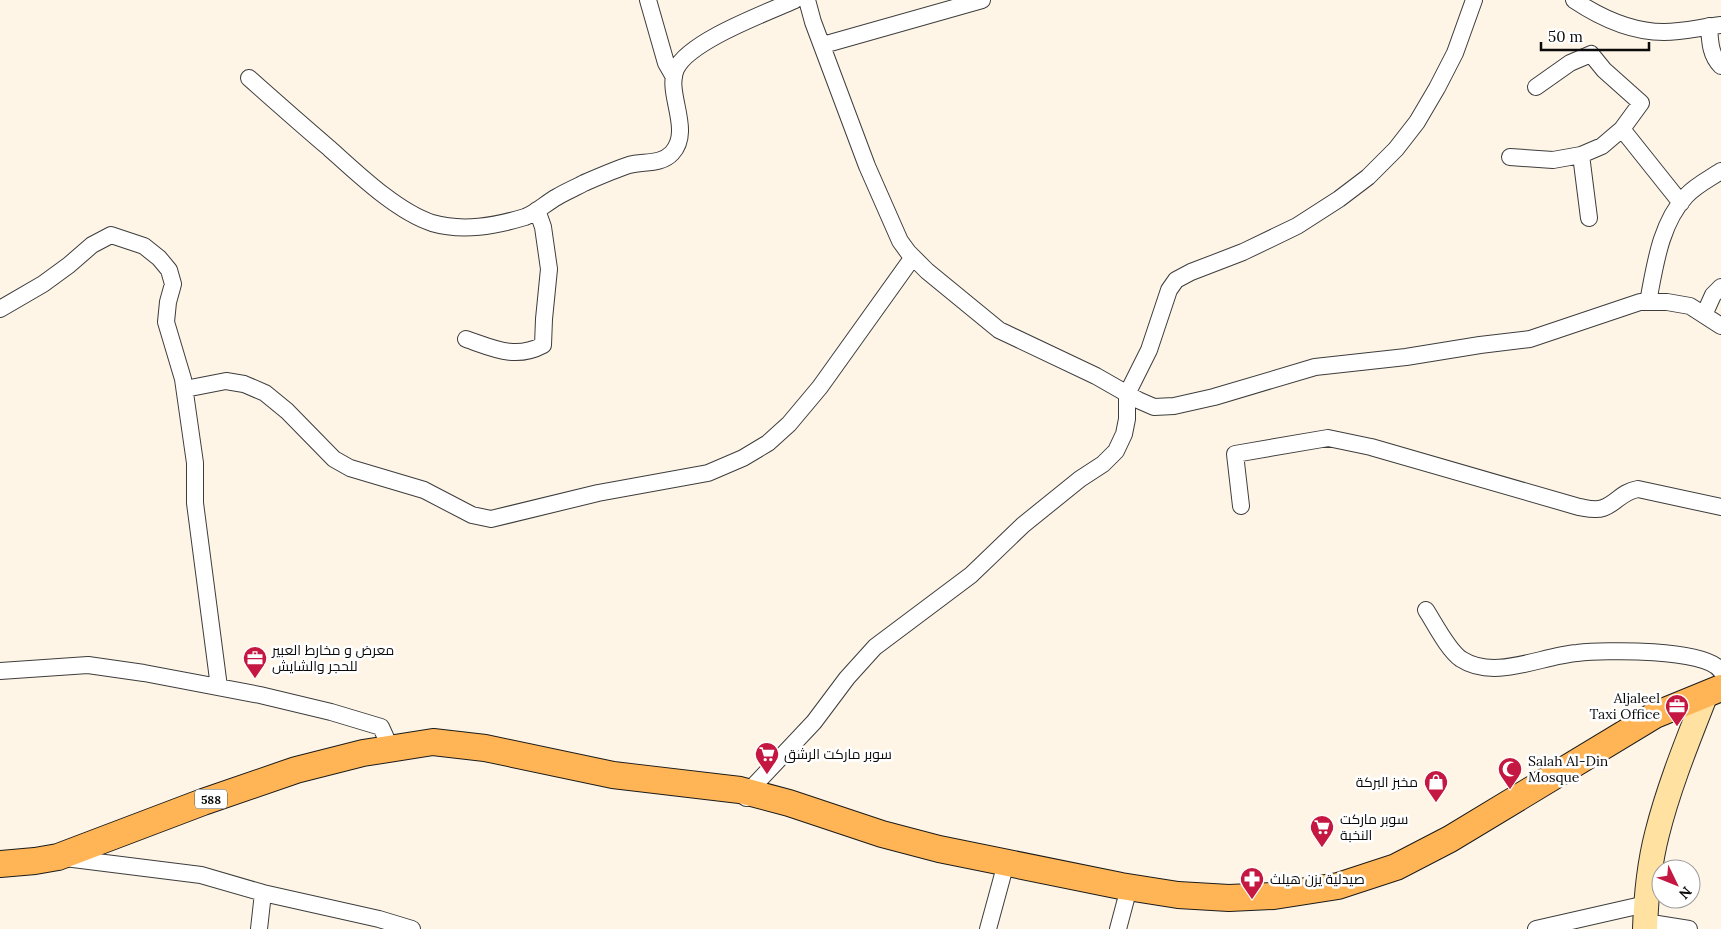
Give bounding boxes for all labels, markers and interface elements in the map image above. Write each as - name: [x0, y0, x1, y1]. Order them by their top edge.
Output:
- scale bar: [1541, 20, 1648, 52]
- text: 50 m: [1548, 27, 1583, 46]
- place label: معرض و مخارط العبير للحجر والشايش: [271, 641, 394, 675]
- office icon: معرض و مخارط العبير للحجر والشايش: [242, 645, 268, 679]
- place label: Aljaleel Taxi Office: [1589, 689, 1660, 723]
- office icon: Aljaleel Taxi Office: [1664, 693, 1690, 727]
- supermarket icon: سوبر ماركت الرشق: [754, 741, 780, 775]
- place label: سوبر ماركت الرشق: [784, 745, 892, 763]
- place label: Salah Al-Din Mosque: [1528, 752, 1609, 786]
- mosque icon: Salah Al-Din Mosque: [1497, 756, 1523, 790]
- shop icon: مخبز البركة: [1423, 769, 1449, 803]
- place label: مخبز البركة: [1356, 773, 1418, 791]
- road number: 588: [195, 790, 227, 809]
- place label: سوبر ماركت النخبة: [1340, 810, 1408, 844]
- supermarket icon: سوبر ماركت النخبة: [1309, 814, 1335, 848]
- north arrow: [1651, 859, 1701, 909]
- pharmacy icon: صيدلية يزن هيلث: [1239, 866, 1265, 900]
- place label: صيدلية يزن هيلث: [1270, 870, 1365, 888]
- text: N: [1675, 883, 1696, 903]

